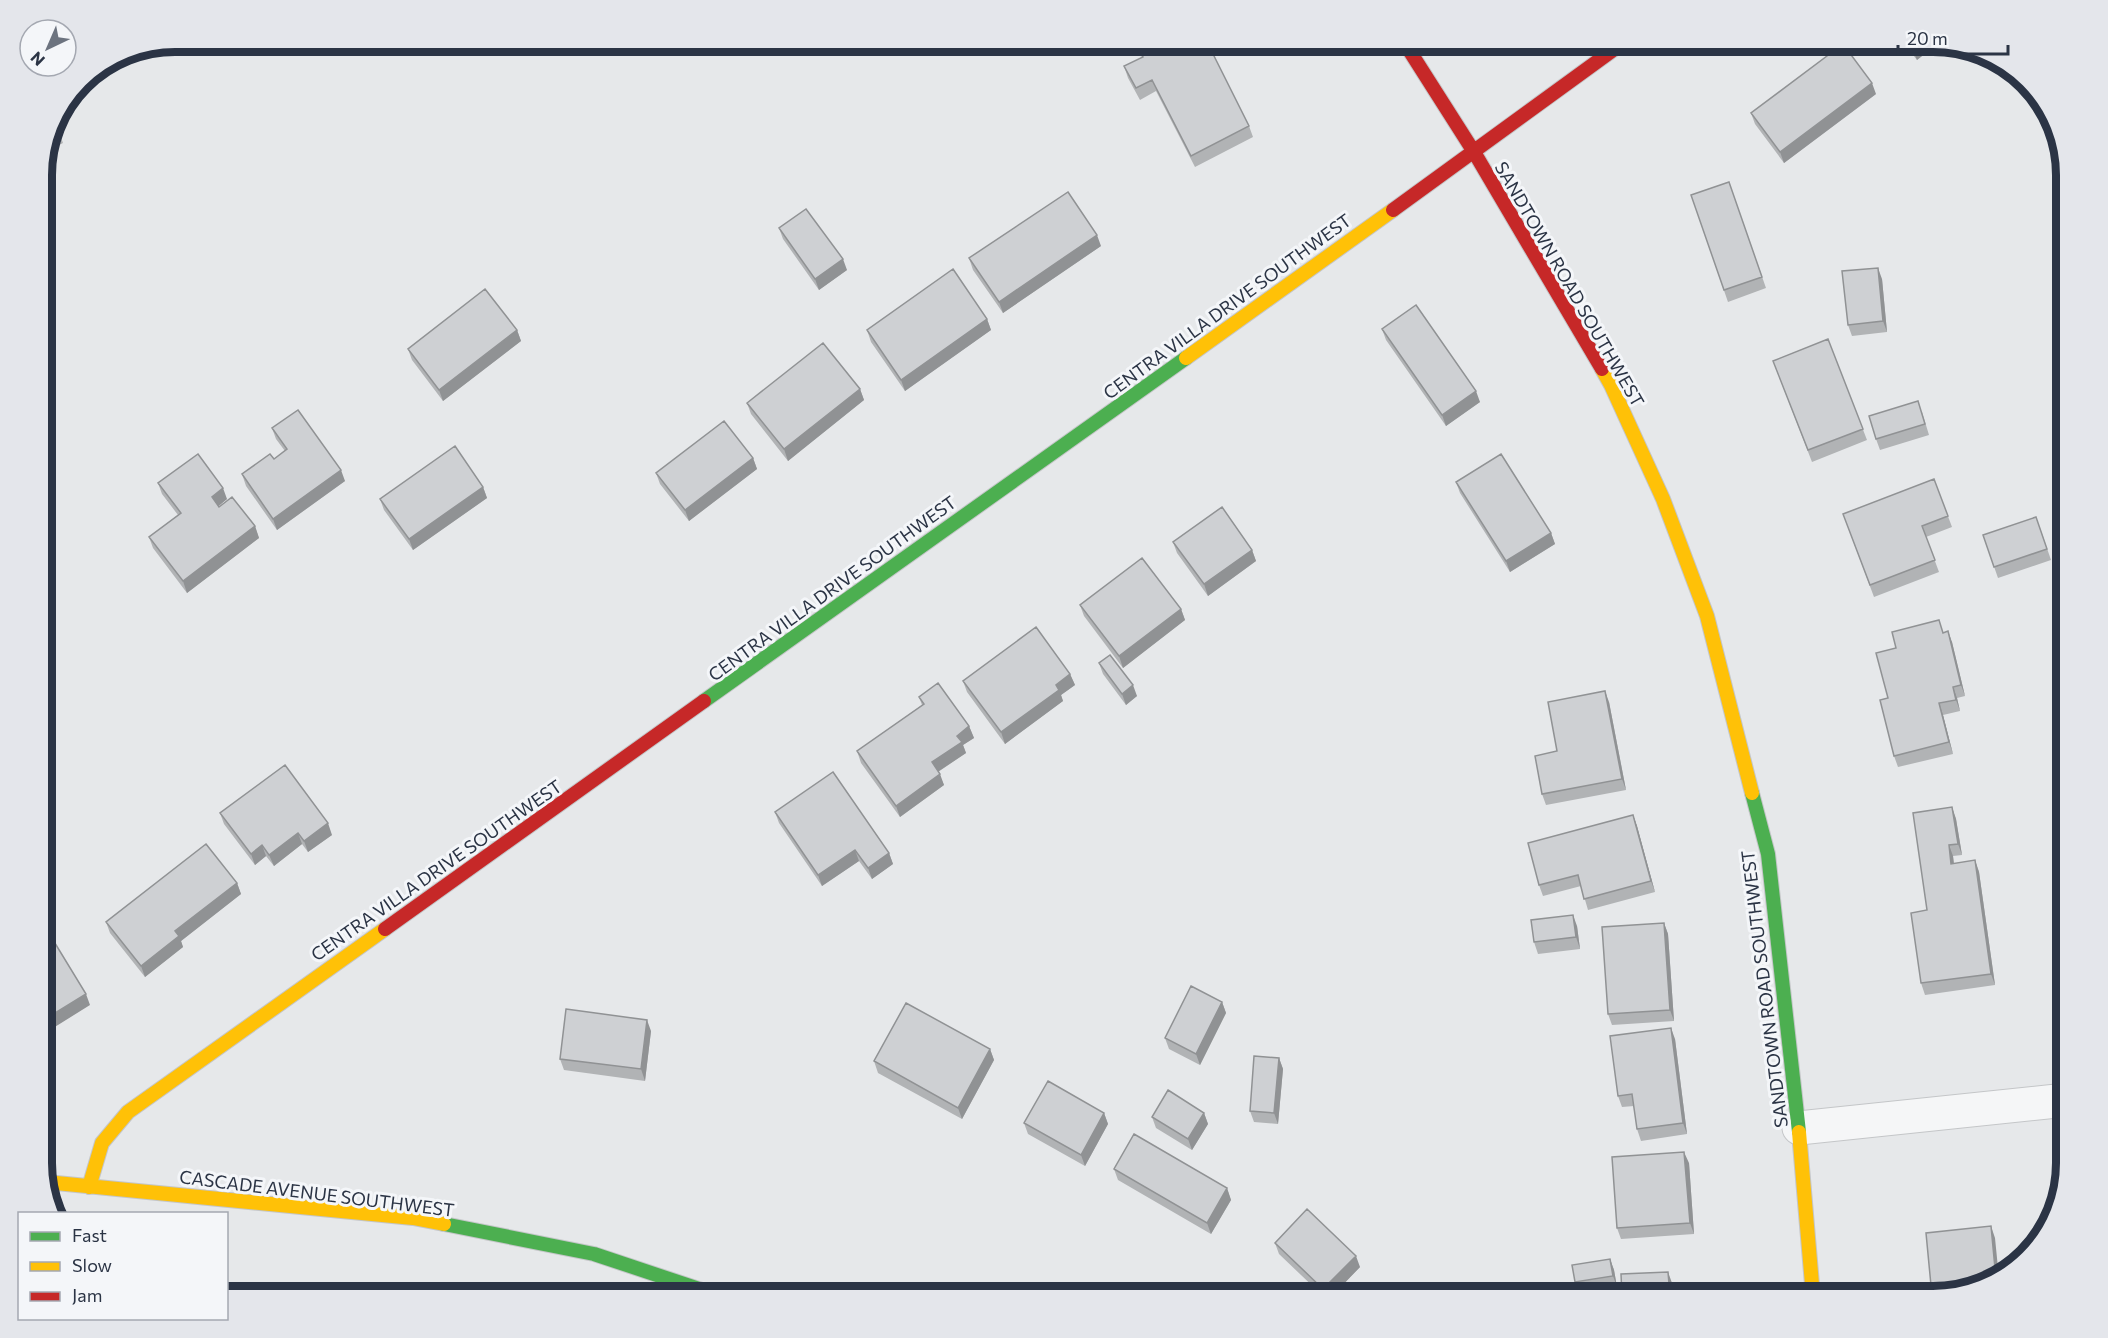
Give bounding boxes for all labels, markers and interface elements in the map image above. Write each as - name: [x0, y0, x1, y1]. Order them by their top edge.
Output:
- north arrow: [18, 18, 78, 78]
- scale bar: [1898, 18, 2008, 56]
- text: 20 m: [1907, 27, 1948, 49]
- text: N: [26, 48, 48, 70]
- street label: SANDTOWN ROAD SOUTHWEST: [1491, 158, 1649, 410]
- street label: CENTRA VILLA DRIVE SOUTHWEST: [1099, 209, 1355, 403]
- street label: CENTRA VILLA DRIVE SOUTHWEST: [704, 491, 960, 685]
- street label: CENTRA VILLA DRIVE SOUTHWEST: [306, 775, 566, 965]
- street label: SANDTOWN ROAD SOUTHWEST: [1736, 849, 1792, 1129]
- street label: CASCADE AVENUE SOUTHWEST: [178, 1165, 456, 1221]
- legend: [18, 1212, 228, 1320]
- text: Fast: [72, 1224, 107, 1246]
- text: Slow: [72, 1254, 112, 1276]
- text: Jam: [72, 1284, 102, 1306]

